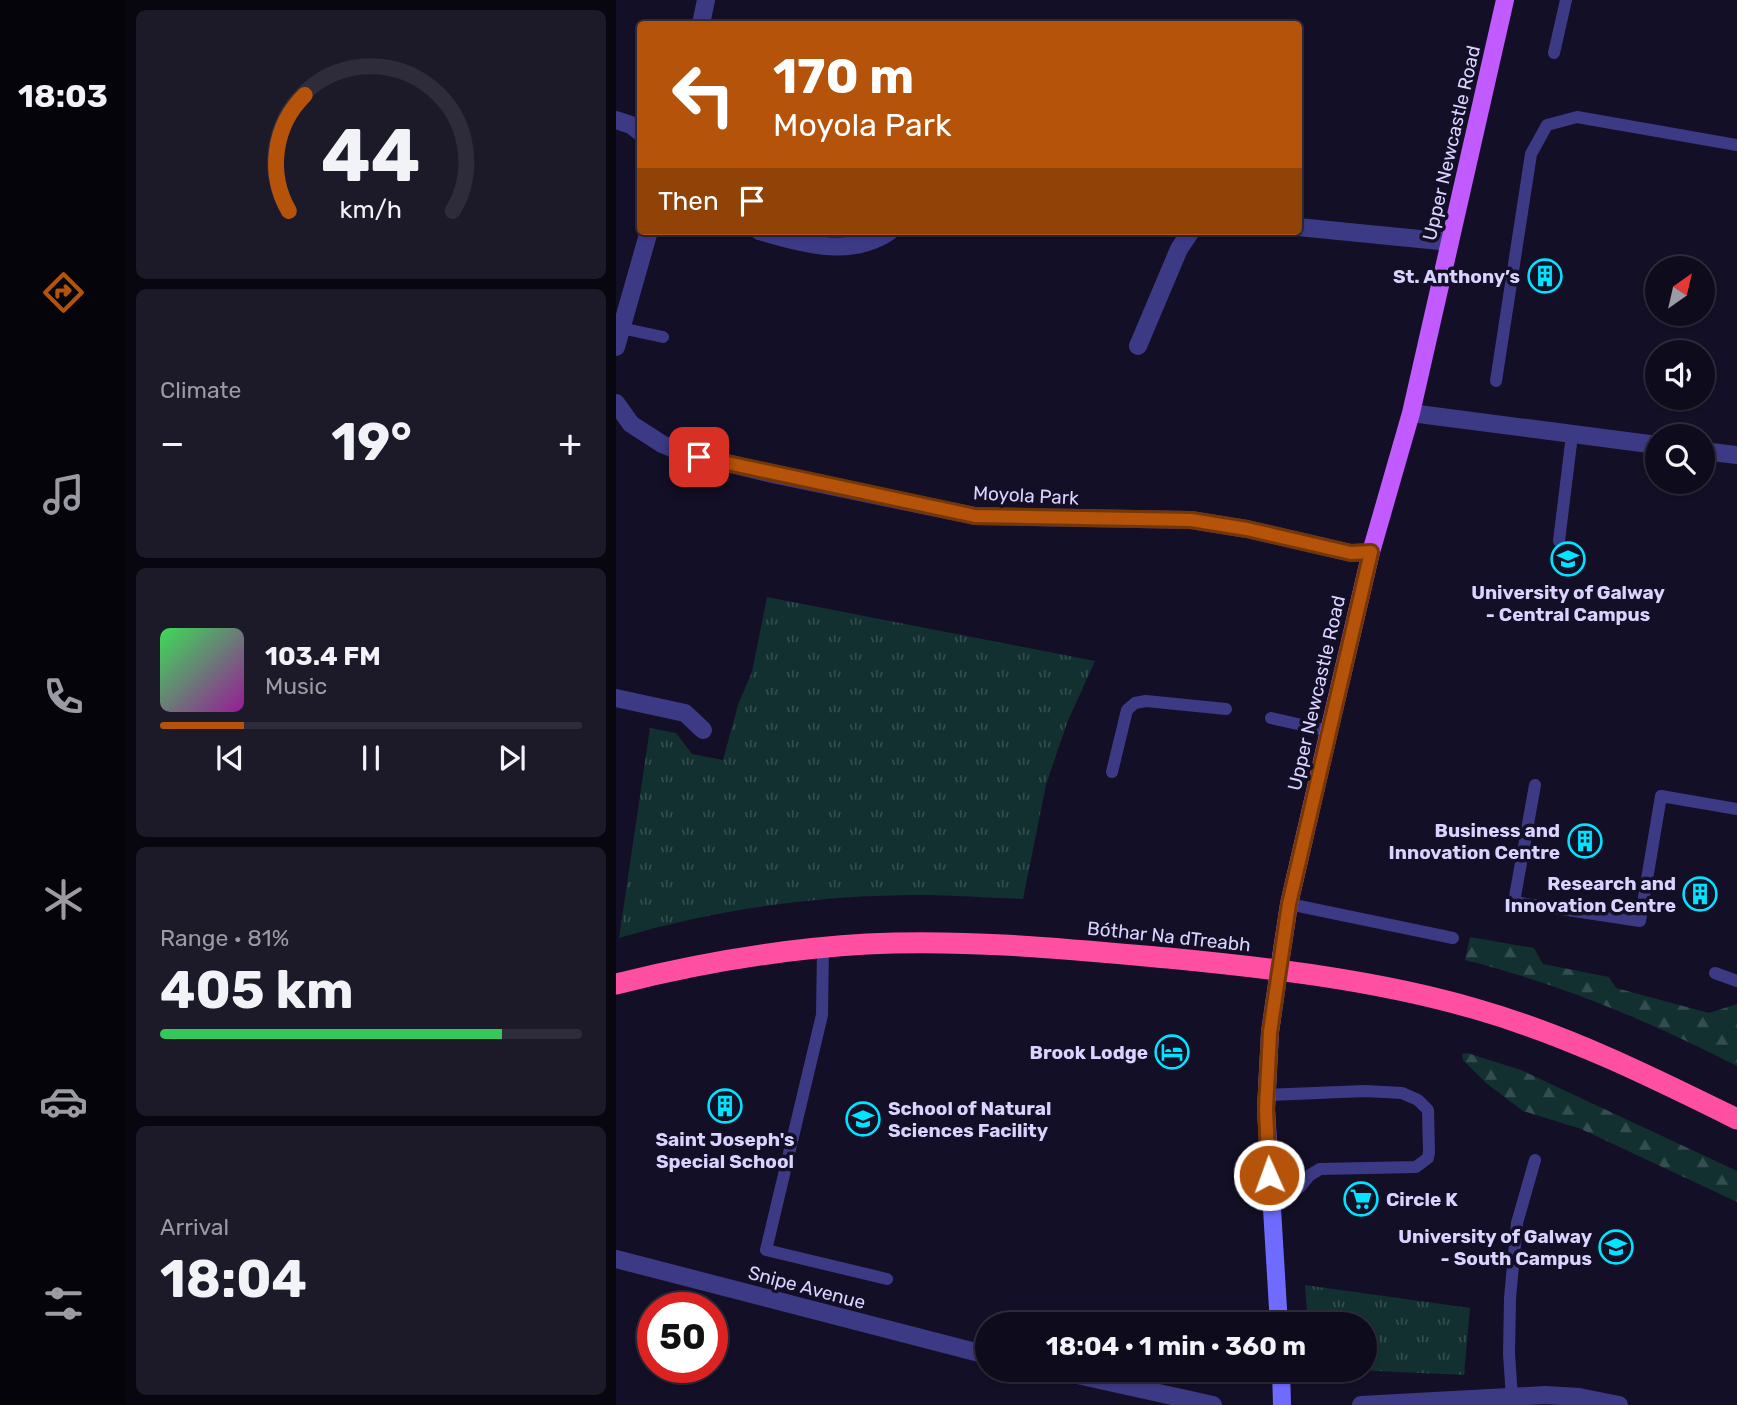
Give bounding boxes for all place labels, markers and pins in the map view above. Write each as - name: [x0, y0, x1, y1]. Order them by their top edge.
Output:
- building icon: St. Anthony’s: [1526, 257, 1564, 295]
- place label: St. Anthony’s: [1393, 265, 1520, 288]
- pin: [669, 427, 729, 487]
- school or university icon: University of Galway - Central Campus: [1549, 540, 1587, 578]
- place label: University of Galway - Central Campus: [1471, 581, 1666, 626]
- place label: Business and Innovation Centre: [1389, 819, 1560, 864]
- building icon: Business and Innovation Centre: [1566, 822, 1604, 860]
- place label: Research and Innovation Centre: [1505, 872, 1676, 917]
- building icon: Research and Innovation Centre: [1681, 875, 1719, 913]
- hotel icon: Brook Lodge: [1153, 1033, 1191, 1071]
- place label: Brook Lodge: [1030, 1041, 1148, 1064]
- building icon: Saint Joseph's Special School: [706, 1087, 744, 1125]
- place label: School of Natural Sciences Facility: [888, 1097, 1051, 1142]
- school or university icon: School of Natural Sciences Facility: [844, 1100, 882, 1138]
- place label: Saint Joseph's Special School: [655, 1128, 795, 1173]
- supermarket icon: Circle K: [1342, 1180, 1380, 1218]
- place label: Circle K: [1386, 1188, 1458, 1211]
- place label: University of Galway - South Campus: [1398, 1225, 1593, 1270]
- school or university icon: University of Galway - South Campus: [1597, 1228, 1635, 1266]

